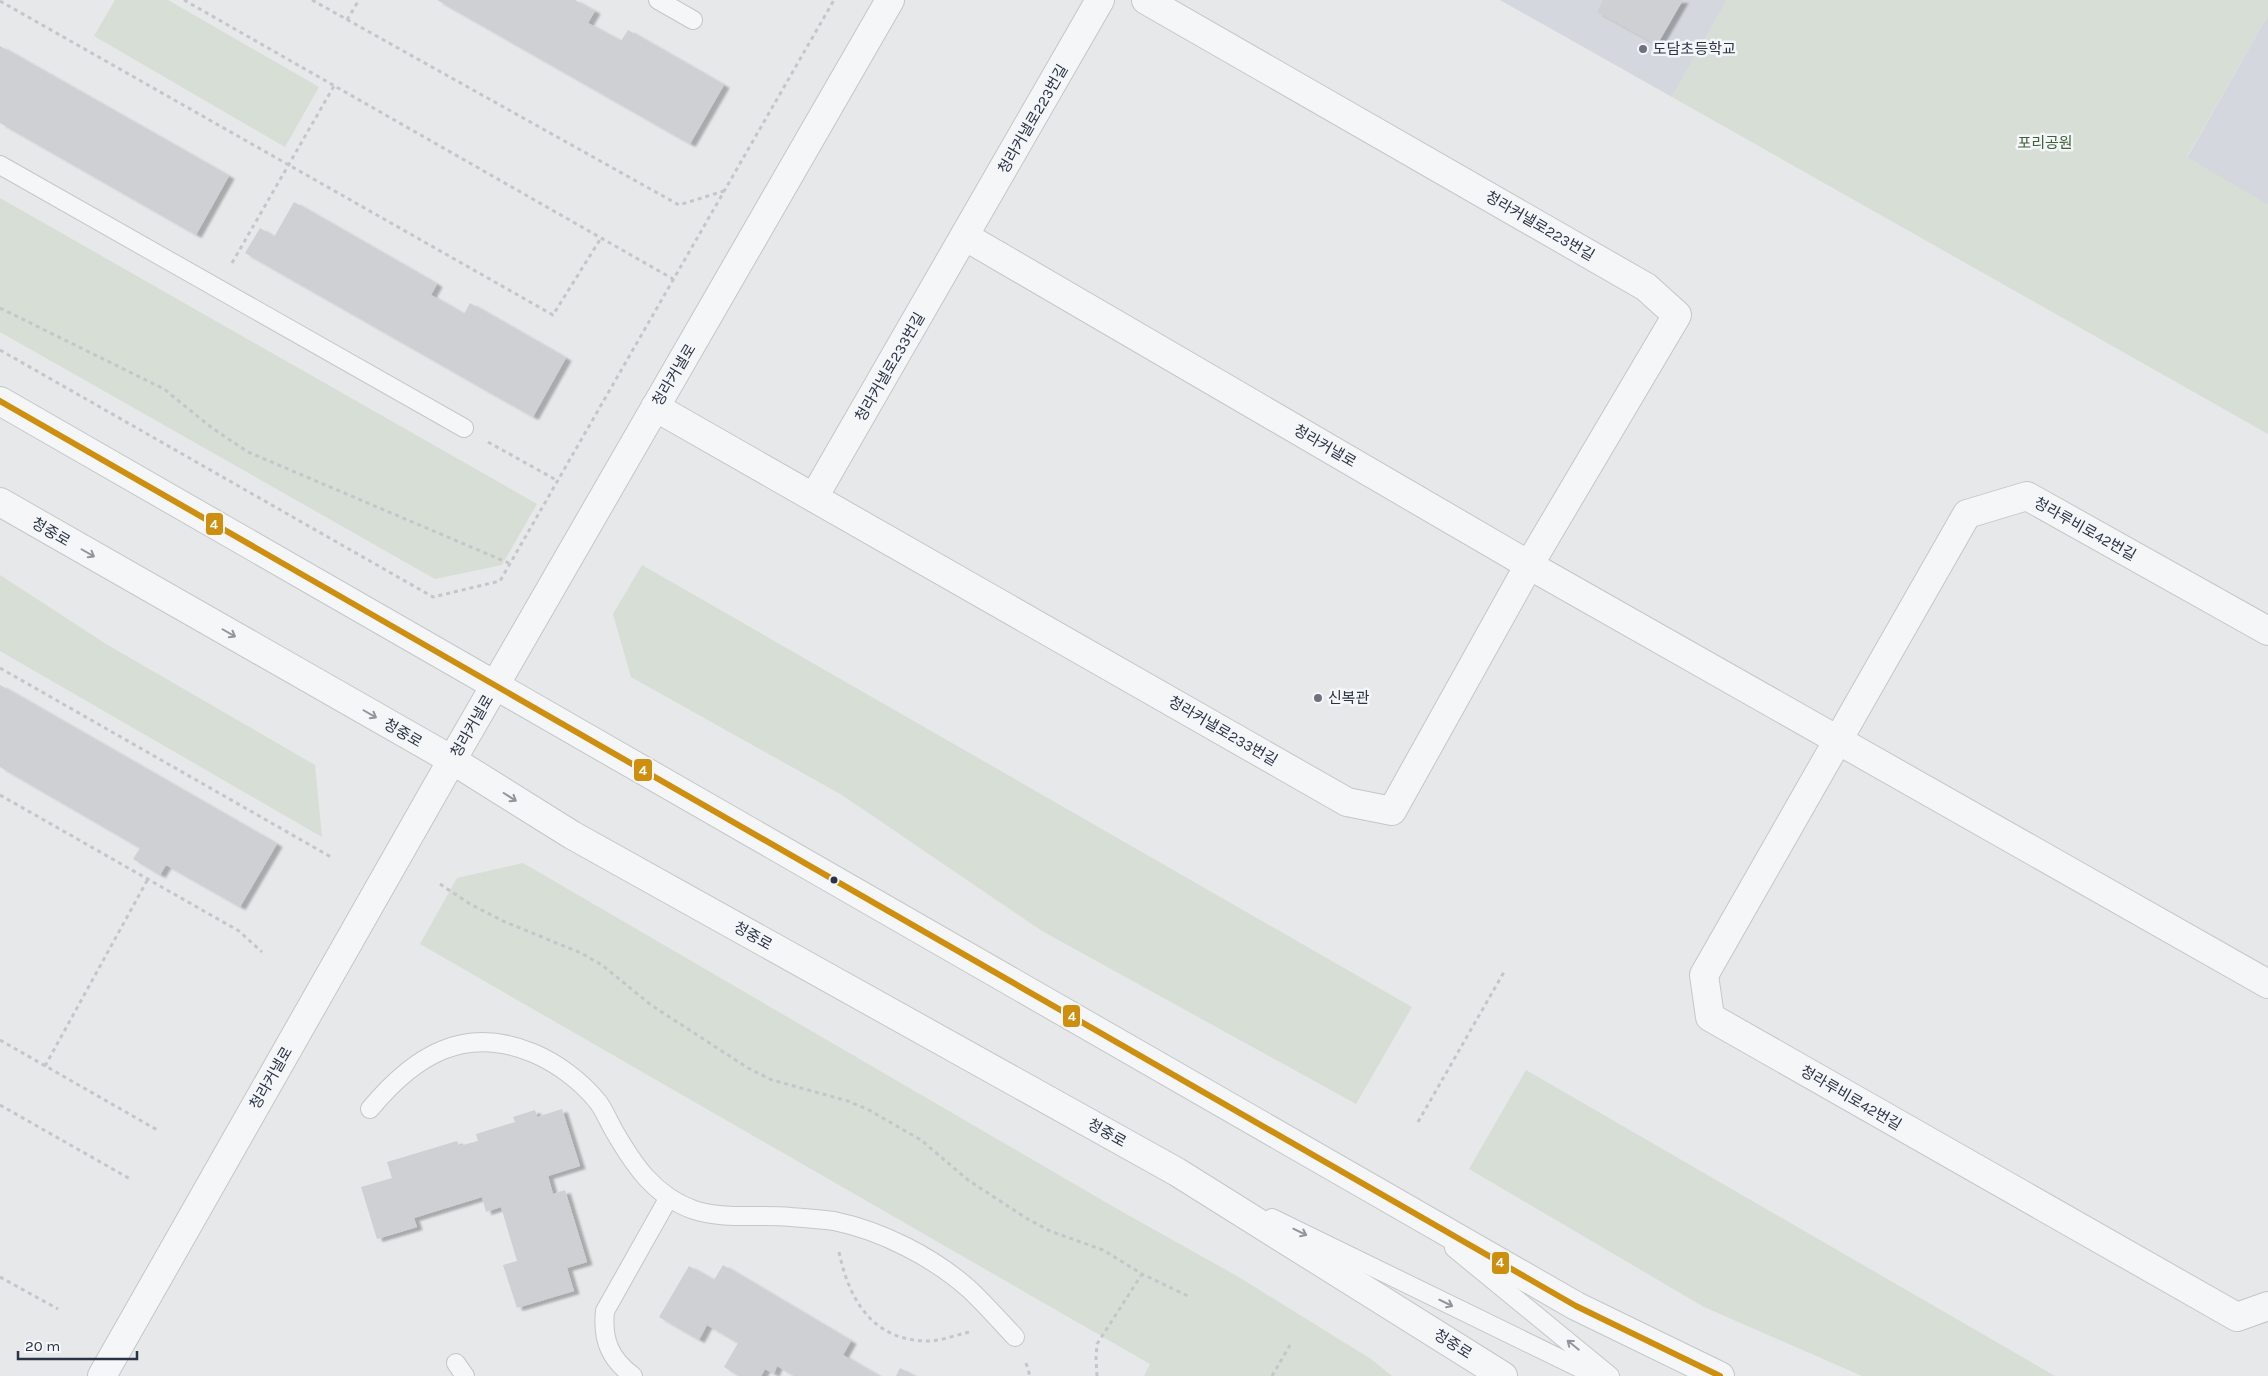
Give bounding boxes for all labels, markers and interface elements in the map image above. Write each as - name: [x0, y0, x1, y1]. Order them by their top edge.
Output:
- place label: 도담초등학교: [1653, 40, 1736, 58]
- marker: 도담초등학교: [1637, 43, 1649, 55]
- street label: 청라커낼로223번길: [994, 61, 1072, 177]
- park label: 포리공원: [2017, 134, 2073, 152]
- street label: 청라커낼로223번길: [1482, 187, 1598, 265]
- street label: 청라커낼로233번길: [851, 309, 929, 425]
- street label: 청라커낼로: [649, 341, 699, 409]
- street label: 청라커낼로: [1291, 421, 1359, 471]
- street label: 청라루비로42번길: [2031, 494, 2139, 564]
- line badge: 4: [205, 512, 224, 536]
- street label: 청중로: [29, 514, 73, 550]
- text: 4: [210, 516, 219, 533]
- one-way arrow: [80, 548, 95, 558]
- one-way arrow: [221, 629, 236, 639]
- place label: 신복관: [1328, 689, 1370, 707]
- street label: 청라커낼로: [447, 692, 497, 760]
- street label: 청라커낼로233번길: [1165, 692, 1281, 770]
- marker: 신복관: [1312, 692, 1324, 704]
- one-way arrow: [363, 709, 377, 719]
- street label: 청중로: [381, 715, 425, 751]
- line badge: 4: [633, 758, 653, 782]
- text: 4: [639, 762, 648, 779]
- one-way arrow: [503, 791, 517, 802]
- unlabelled marker: [829, 875, 839, 885]
- street label: 청중로: [731, 918, 775, 954]
- line badge: 4: [1062, 1004, 1081, 1028]
- text: 4: [1068, 1008, 1077, 1025]
- street label: 청라커낼로: [246, 1044, 296, 1112]
- street label: 청라루비로42번길: [1797, 1062, 1905, 1134]
- street label: 청중로: [1085, 1115, 1129, 1151]
- one-way arrow: [1292, 1228, 1307, 1237]
- line badge: 4: [1491, 1251, 1510, 1275]
- text: 4: [1496, 1254, 1505, 1271]
- one-way arrow: [1438, 1299, 1453, 1308]
- street label: 청중로: [1431, 1325, 1475, 1363]
- scale bar: [18, 1328, 136, 1360]
- text: 20 m: [25, 1337, 60, 1355]
- one-way arrow: [1566, 1339, 1579, 1351]

